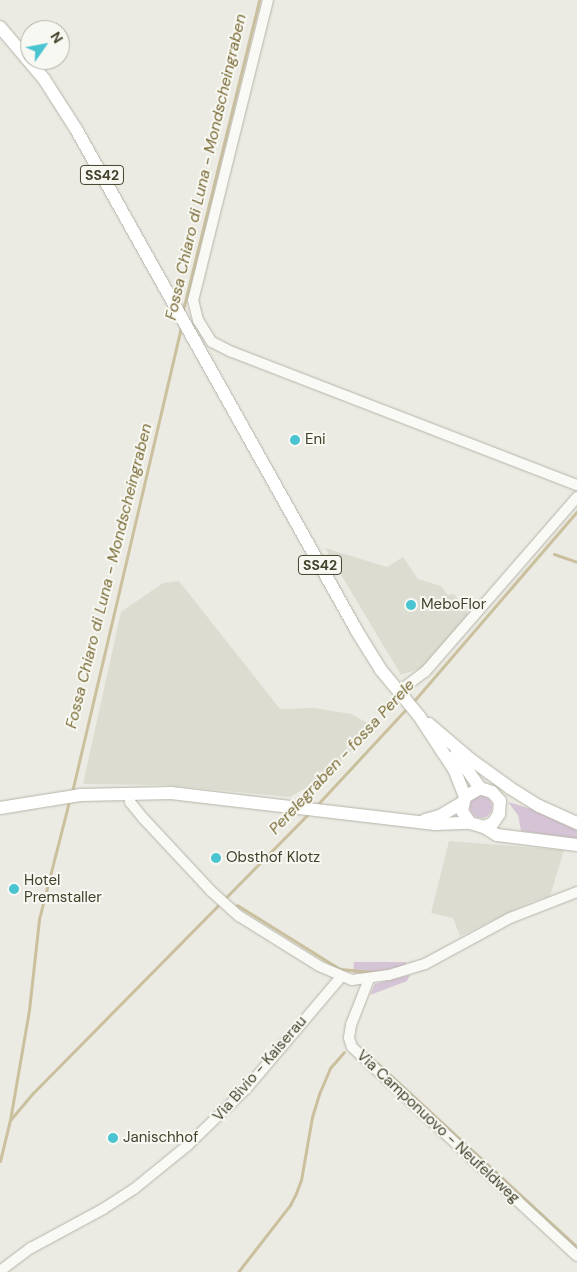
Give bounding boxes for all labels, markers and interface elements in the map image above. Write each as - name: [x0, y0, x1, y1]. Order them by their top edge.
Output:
- water label: Fossa Chiaro di Luna - Mondscheingraben: [161, 12, 251, 322]
- north arrow: [20, 20, 70, 70]
- text: N: [46, 28, 67, 47]
- road number: SS42: [80, 164, 124, 186]
- water label: Fossa Chiaro di Luna - Mondscheingraben: [62, 422, 156, 730]
- place label: Eni: [305, 431, 326, 449]
- marker: Eni: [289, 434, 301, 446]
- road number: SS42: [298, 554, 342, 576]
- place label: MeboFlor: [421, 596, 486, 614]
- marker: MeboFlor: [405, 599, 417, 611]
- water label: Perelegraben - fossa Perele: [265, 676, 419, 838]
- place label: Obsthof Klotz: [226, 849, 320, 867]
- marker: Obsthof Klotz: [210, 852, 222, 864]
- place label: Hotel Premstaller: [24, 871, 102, 906]
- marker: Hotel Premstaller: [8, 883, 20, 895]
- street label: Via Bivio - Kaiserau: [209, 1013, 311, 1125]
- street label: Via Camponuovo - Neufeldweg: [353, 1047, 523, 1207]
- place label: Janischhof: [123, 1129, 198, 1147]
- marker: Janischhof: [107, 1132, 119, 1144]

